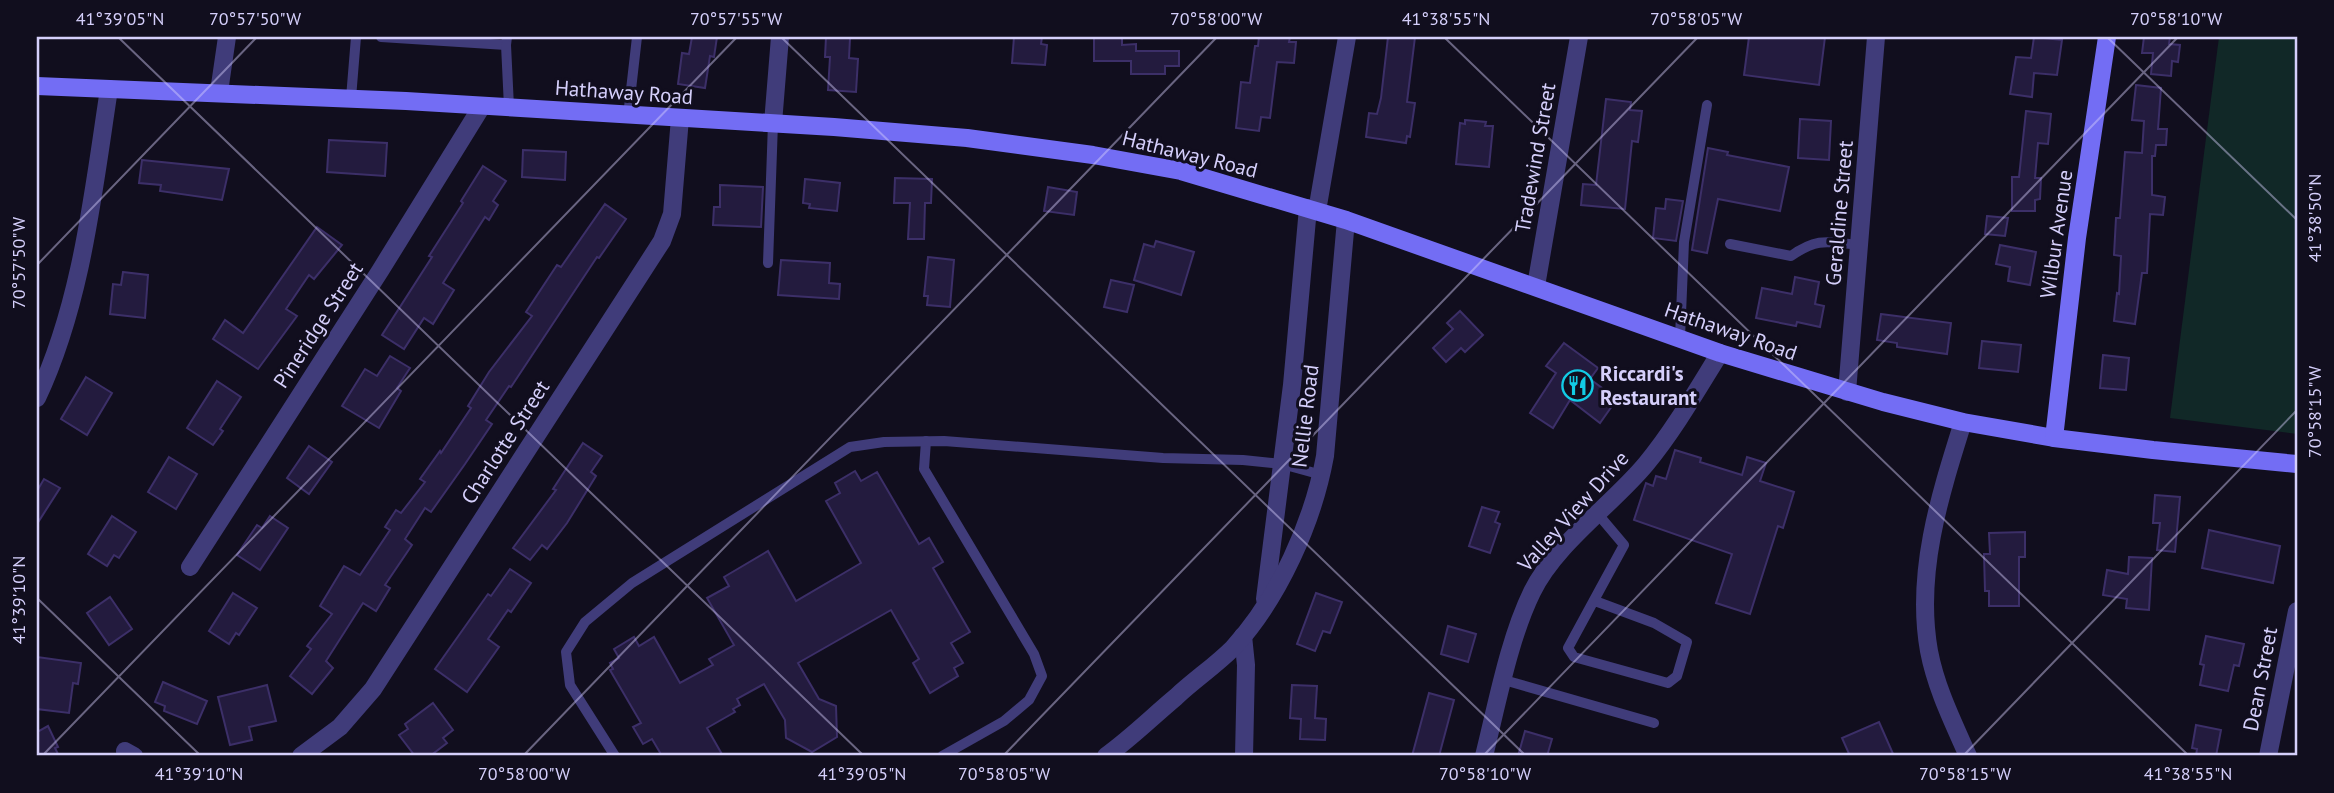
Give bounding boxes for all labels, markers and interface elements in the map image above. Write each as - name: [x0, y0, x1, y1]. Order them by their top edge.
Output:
- text: 41°39'05"N: [76, 7, 164, 30]
- text: 70°57'50"W: [209, 7, 301, 30]
- text: 70°57'55"W: [690, 7, 782, 30]
- text: 70°58'00"W: [1170, 7, 1262, 30]
- text: 41°38'55"N: [1402, 7, 1490, 30]
- text: 70°58'05"W: [1650, 7, 1742, 30]
- text: 70°58'10"W: [2130, 7, 2222, 30]
- street label: Hathaway Road: [554, 74, 694, 110]
- street label: Tradewind Street: [1509, 81, 1561, 235]
- street label: Hathaway Road: [1120, 124, 1260, 184]
- street label: Geraldine Street: [1819, 139, 1859, 287]
- street label: Wilbur Avenue: [2034, 168, 2078, 300]
- text: 41°38'50"N: [2303, 174, 2326, 262]
- text: 70°57'50"W: [7, 217, 30, 309]
- street label: Pineridge Street: [267, 257, 369, 393]
- street label: Hathaway Road: [1661, 296, 1801, 366]
- place label: Riccardi's Restaurant: [1600, 360, 1697, 411]
- street label: Nellie Road: [1285, 363, 1325, 469]
- text: 70°58'15"W: [2303, 366, 2326, 458]
- restaurant icon: Riccardi's Restaurant: [1560, 368, 1594, 402]
- street label: Charlotte Street: [455, 375, 555, 509]
- street label: Valley View Drive: [1511, 445, 1634, 578]
- text: 41°39'10"N: [7, 556, 30, 644]
- street label: Dean Street: [2237, 625, 2283, 733]
- text: 41°39'10"N: [155, 762, 243, 785]
- text: 70°58'00"W: [478, 762, 570, 785]
- text: 41°39'05"N: [818, 762, 906, 785]
- text: 70°58'05"W: [958, 762, 1050, 785]
- text: 70°58'10"W: [1439, 762, 1531, 785]
- text: 70°58'15"W: [1919, 762, 2011, 785]
- text: 41°38'55"N: [2144, 762, 2232, 785]

